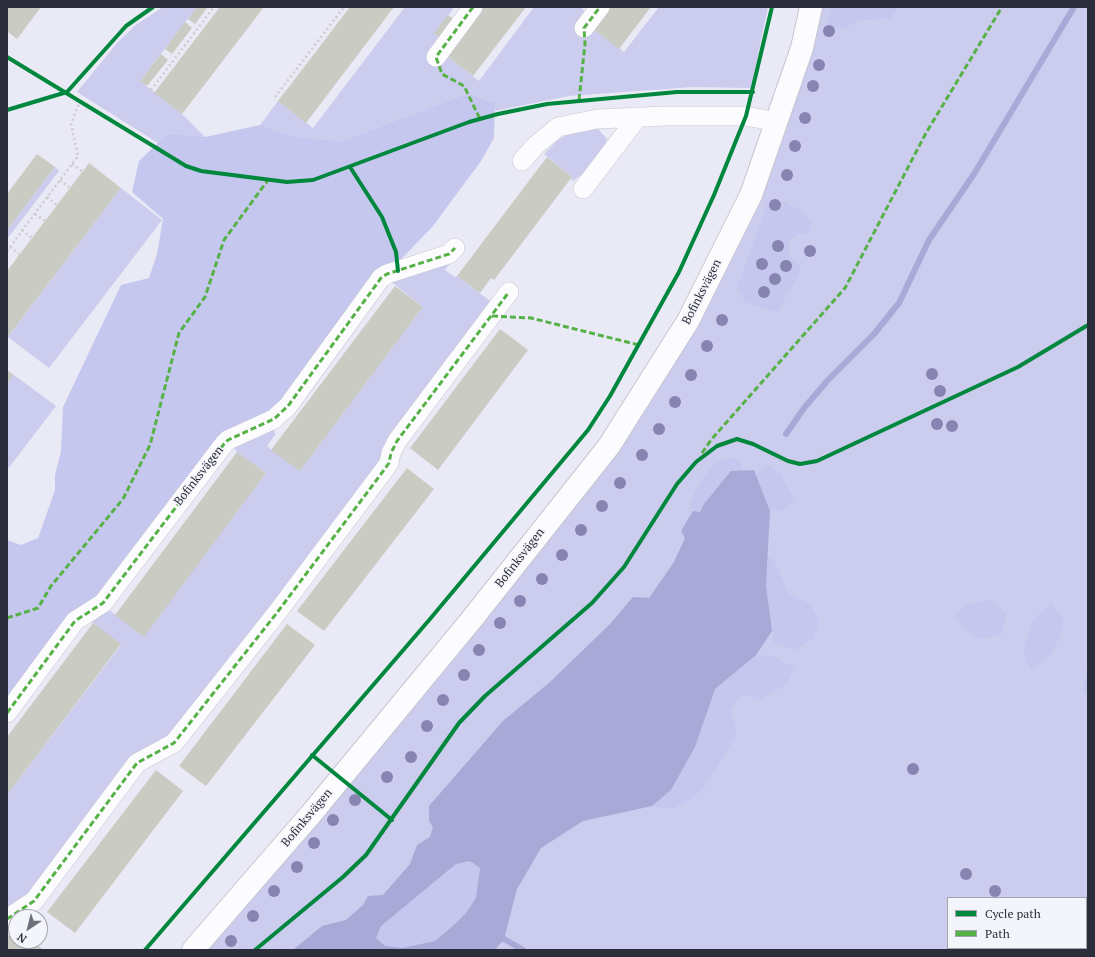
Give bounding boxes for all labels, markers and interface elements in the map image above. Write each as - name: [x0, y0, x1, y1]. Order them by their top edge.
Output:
- street label: Bofinksvägen: [679, 257, 725, 327]
- street label: Bofinksvägen: [171, 443, 227, 509]
- street label: Bofinksvägen: [492, 525, 548, 591]
- street label: Bofinksvägen: [279, 786, 335, 850]
- legend: [947, 897, 1087, 949]
- text: Cycle path: [985, 906, 1041, 921]
- north arrow: [8, 909, 48, 949]
- text: Path: [985, 926, 1010, 941]
- text: N: [14, 930, 29, 946]

